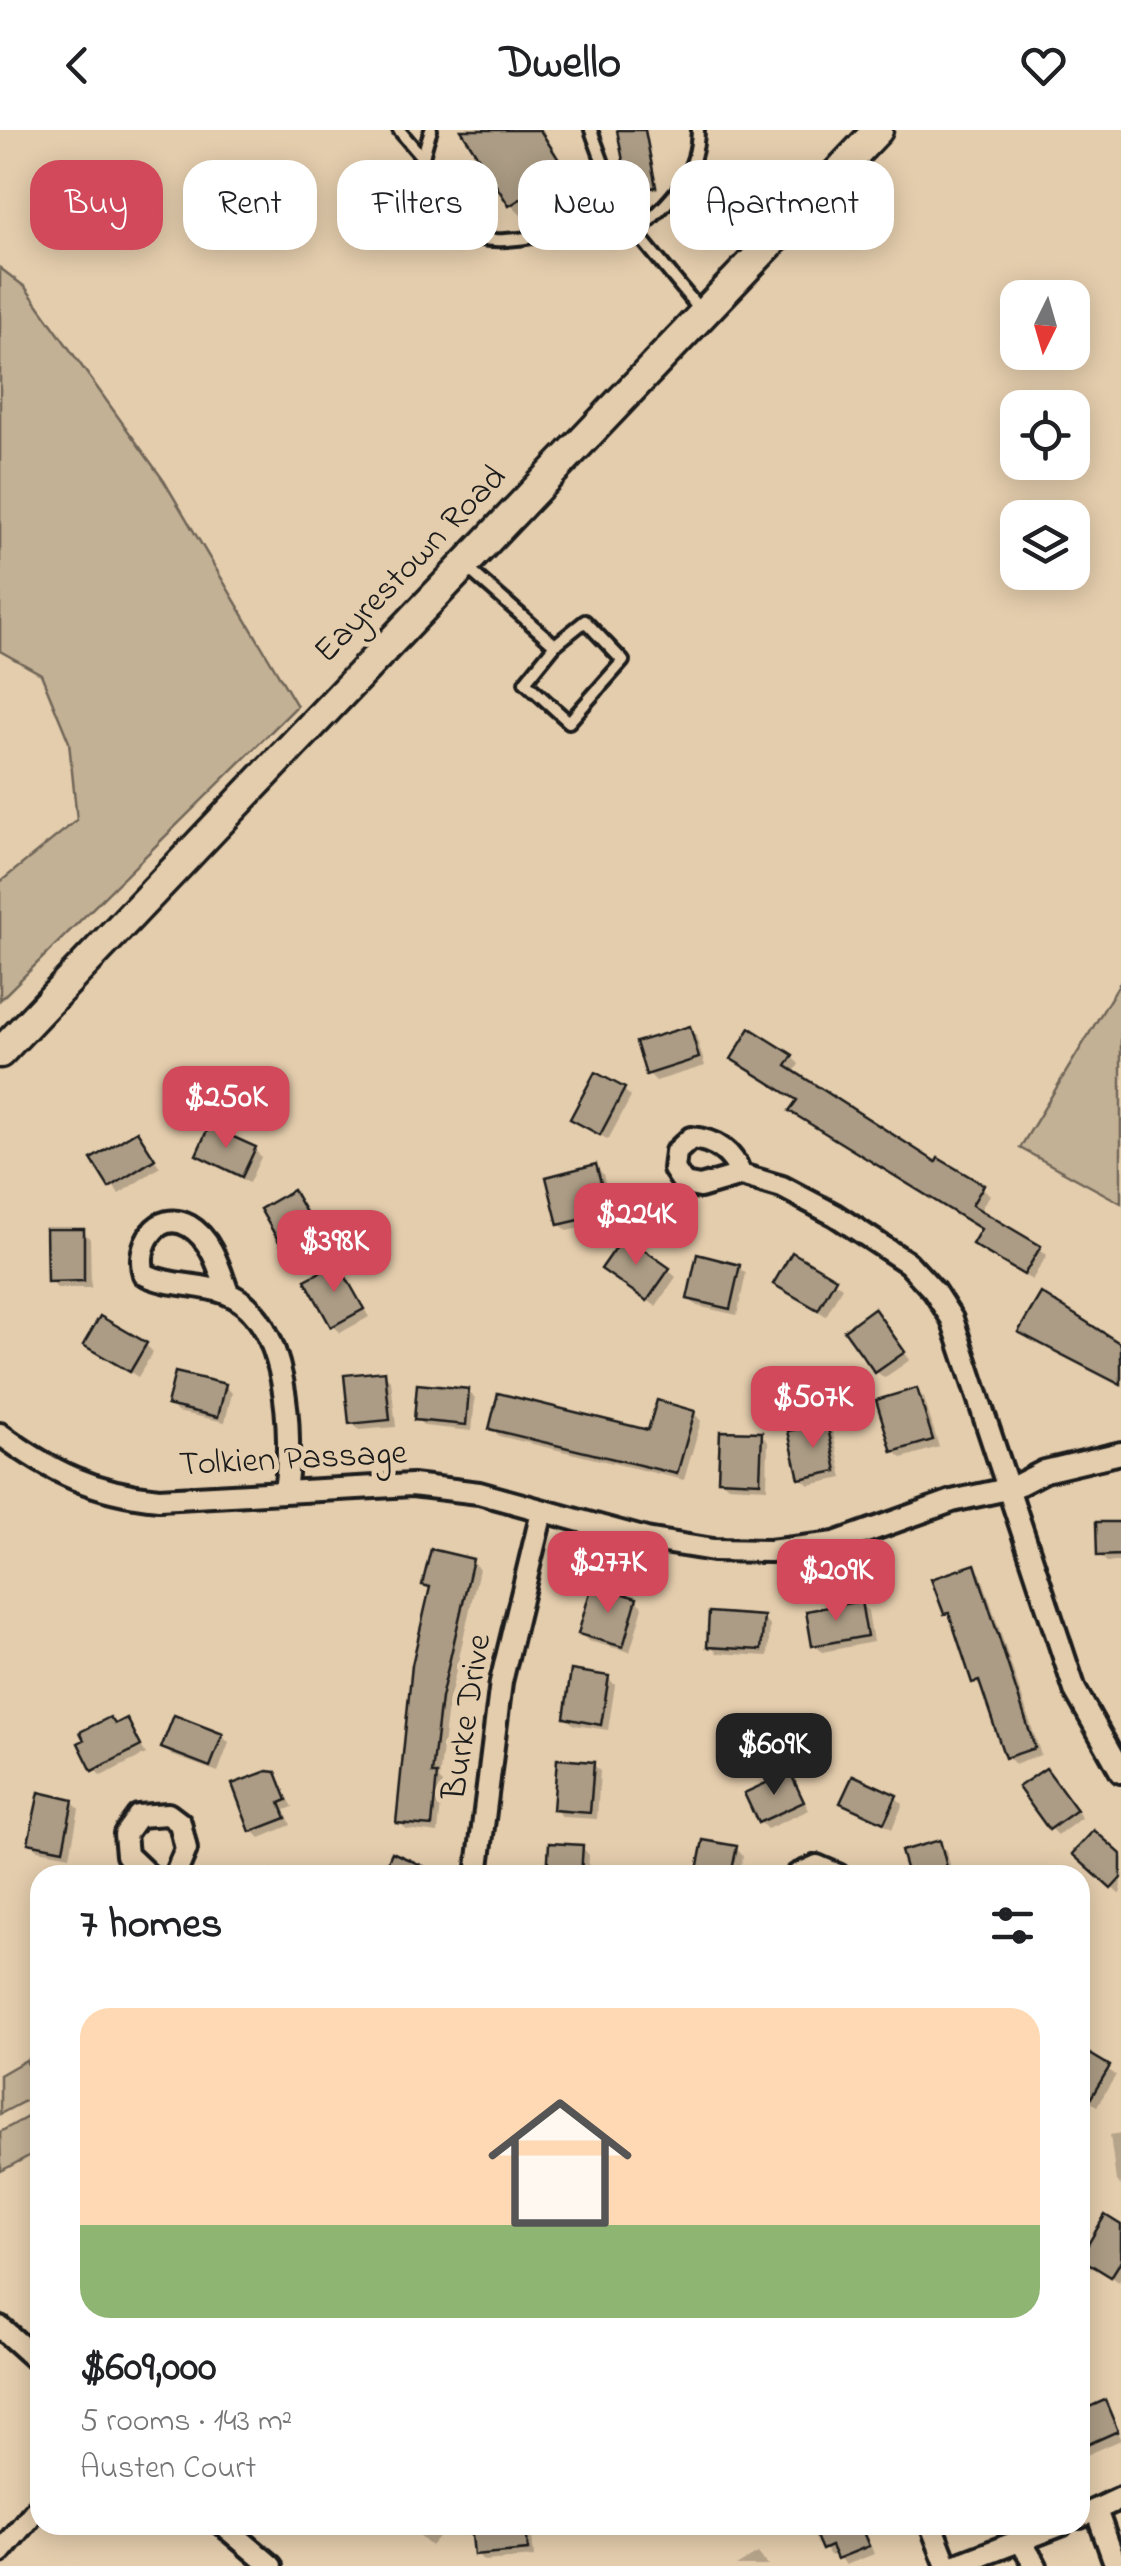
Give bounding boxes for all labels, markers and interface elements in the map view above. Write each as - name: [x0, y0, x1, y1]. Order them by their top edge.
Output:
- text: Dwello: [500, 32, 621, 98]
- icon: back: [50, 38, 105, 93]
- icon: heart: [1016, 38, 1071, 93]
- chip: Buy: [30, 160, 163, 250]
- chip: Rent: [183, 160, 317, 250]
- chip: Filters: [337, 160, 498, 250]
- chip: New: [518, 160, 650, 250]
- chip: Apartment: [670, 160, 894, 250]
- north arrow: [1000, 280, 1090, 370]
- map controls: [1000, 280, 1090, 590]
- button: locate: [1000, 390, 1090, 480]
- street label: Eayrestown Road: [303, 454, 519, 676]
- button: layers: [1000, 500, 1090, 590]
- pin: $250K: [156, 1066, 296, 1151]
- text: $250K: [185, 1075, 267, 1122]
- pin: $224K: [566, 1183, 706, 1268]
- text: $224K: [596, 1192, 676, 1239]
- pin: $398K: [264, 1210, 404, 1295]
- text: $398K: [299, 1219, 369, 1266]
- pin: $507K: [743, 1366, 883, 1451]
- text: $507K: [773, 1375, 853, 1422]
- street label: Tolkien Passage: [178, 1429, 409, 1491]
- pin: $277K: [538, 1531, 678, 1616]
- pin: $209K: [766, 1539, 906, 1624]
- text: $277K: [569, 1540, 647, 1587]
- text: $209K: [799, 1548, 873, 1595]
- street label: Burke Drive: [430, 1630, 506, 1805]
- pin: $609K: [704, 1713, 844, 1798]
- text: $609K: [738, 1722, 810, 1769]
- text: 7 homes: [80, 1895, 222, 1956]
- icon: filters: [985, 1898, 1040, 1953]
- icon: home: [470, 2073, 650, 2253]
- text: $609,000: [80, 2338, 216, 2399]
- text: 5 rooms · 143 m²: [80, 2399, 292, 2446]
- text: Austen Court: [80, 2446, 256, 2493]

